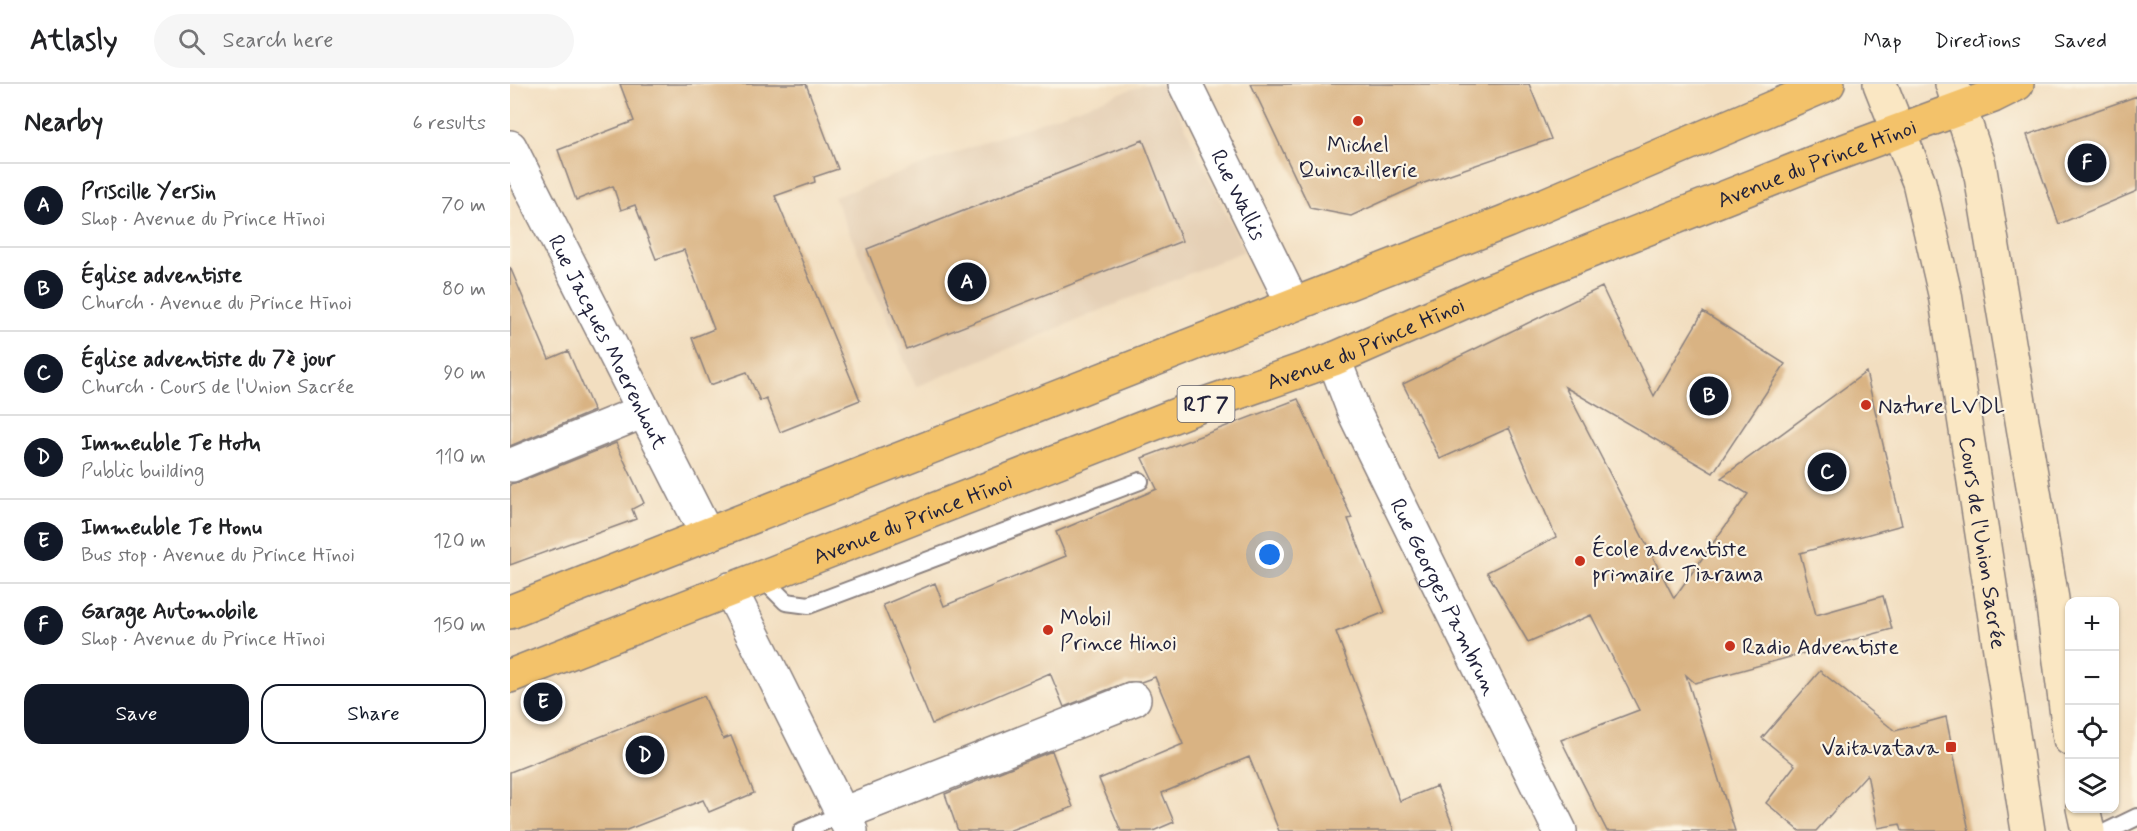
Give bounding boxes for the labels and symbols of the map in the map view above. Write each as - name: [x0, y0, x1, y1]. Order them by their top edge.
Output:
- street label: Avenue du Prince Hīnoi: [1713, 113, 1921, 215]
- marker: Michel Quincaillerie: [1351, 114, 1365, 128]
- place label: Michel Quincaillerie: [1298, 132, 1418, 185]
- pin: F: [2068, 140, 2106, 185]
- street label: Rue Wallis: [1203, 145, 1272, 246]
- street label: Rue Jacques Moerenhout: [541, 230, 673, 454]
- pin: A: [948, 260, 986, 304]
- street label: Avenue du Prince Hīnoi: [1263, 291, 1469, 397]
- pin: B: [1690, 374, 1728, 418]
- road number: RT 7: [1178, 386, 1234, 422]
- place label: Nature LVDL: [1878, 393, 2005, 421]
- marker: Nature LVDL: [1859, 398, 1873, 412]
- street label: Cours de l'Union Sacrée: [1951, 435, 2012, 651]
- pin: C: [1808, 450, 1846, 494]
- street label: Avenue du Prince Hīnoi: [809, 469, 1017, 572]
- street label: Rue Georges Pambrun: [1383, 494, 1503, 700]
- place label: École adventiste primaire Tiarama: [1592, 535, 1764, 589]
- your location: [1255, 540, 1284, 569]
- marker: École adventiste primaire Tiarama: [1573, 554, 1587, 568]
- place label: Mobil Prince Hinoi: [1060, 605, 1177, 658]
- marker: Mobil Prince Hinoi: [1041, 623, 1055, 637]
- place label: Radio Adventiste: [1742, 634, 1899, 662]
- marker: Radio Adventiste: [1723, 639, 1737, 653]
- pin: E: [524, 680, 562, 724]
- pin: D: [626, 732, 664, 778]
- place label: Vaitavatava: [1822, 735, 1940, 763]
- marker: Vaitavatava: [1944, 740, 1958, 754]

